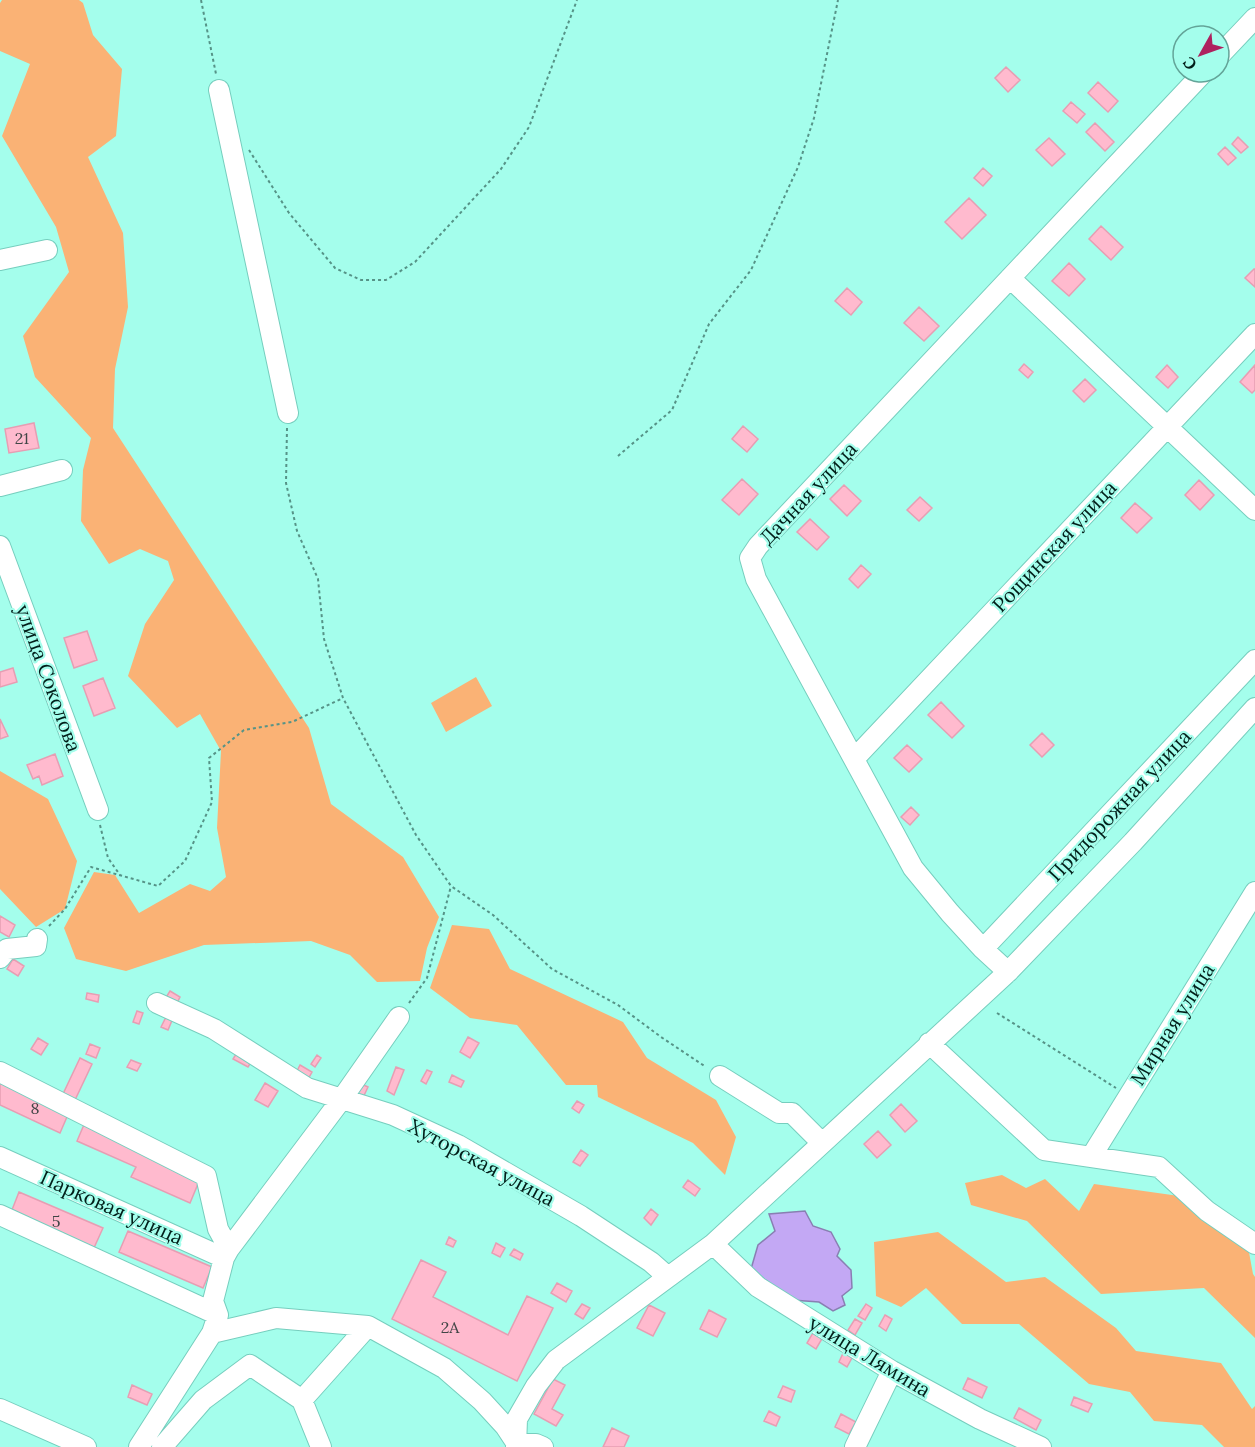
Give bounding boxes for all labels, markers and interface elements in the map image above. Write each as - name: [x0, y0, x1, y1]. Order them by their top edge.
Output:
- north arrow: [1171, 24, 1231, 84]
- text: С: [1178, 53, 1201, 74]
- house number: 21: [15, 428, 29, 448]
- street label: Дачная улица: [754, 436, 862, 550]
- street label: Рощинская улица: [987, 475, 1121, 617]
- street label: улица Соколова: [11, 601, 87, 755]
- street label: Придорожная улица: [1042, 724, 1196, 886]
- street label: Мирная улица: [1124, 958, 1220, 1090]
- house number: 8: [31, 1098, 40, 1118]
- street label: Хуторская улица: [404, 1113, 560, 1211]
- street label: Парковая улица: [37, 1164, 187, 1250]
- house number: 5: [52, 1211, 60, 1231]
- street label: улица Лямина: [805, 1310, 935, 1402]
- house number: 2А: [441, 1317, 460, 1337]

